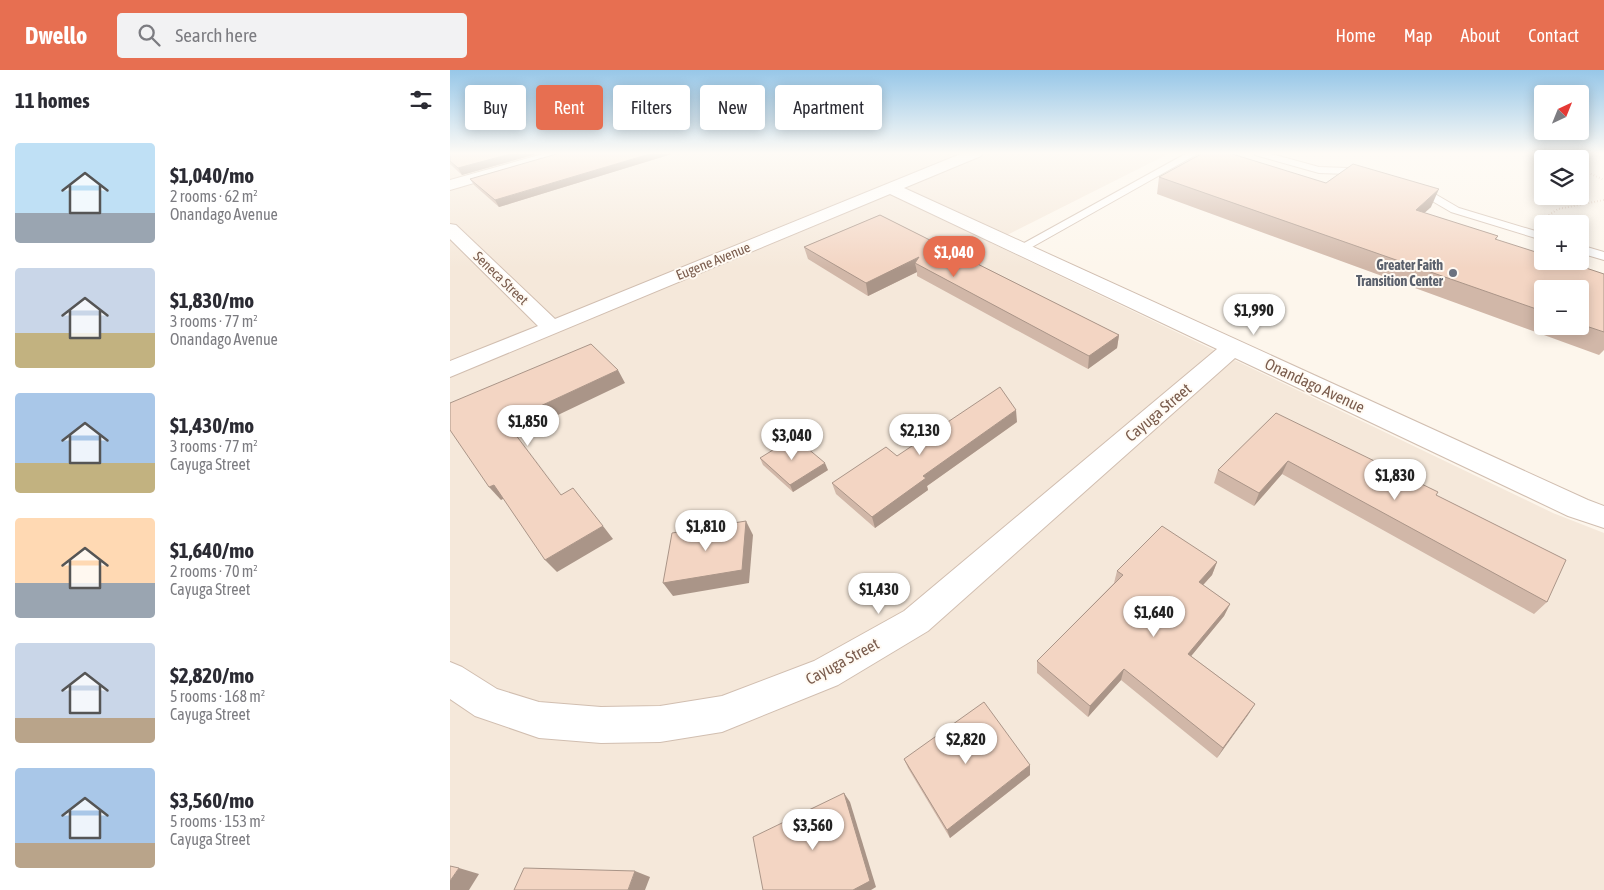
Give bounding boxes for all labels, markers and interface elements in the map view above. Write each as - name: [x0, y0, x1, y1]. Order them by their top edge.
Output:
- search box: [117, 13, 467, 58]
- icon: search: [135, 21, 163, 49]
- text: Dwello: [25, 22, 87, 49]
- text: Search here: [175, 24, 257, 46]
- text: Home: [1336, 25, 1376, 46]
- text: Map: [1404, 25, 1433, 46]
- text: About: [1461, 25, 1500, 46]
- text: Contact: [1528, 25, 1579, 46]
- chip: Buy: [465, 85, 526, 130]
- chip: Rent: [536, 85, 603, 130]
- chip: Filters: [613, 85, 690, 130]
- chip: New: [700, 85, 765, 130]
- chip: Apartment: [775, 85, 882, 130]
- north arrow: [1534, 85, 1589, 140]
- map controls: [1534, 85, 1589, 335]
- icon: filters: [407, 86, 435, 114]
- text: 11 homes: [15, 88, 90, 112]
- button: layers: [1534, 150, 1589, 205]
- icon: home: [55, 163, 115, 223]
- text: $1,040/mo: [170, 163, 254, 187]
- text: 2 rooms · 62 m²: [170, 187, 258, 205]
- text: Onandago Avenue: [170, 205, 278, 223]
- button: +: [1534, 215, 1589, 270]
- pin: $1,040: [913, 236, 995, 278]
- street label: Eugene Avenue: [674, 239, 752, 283]
- text: $1,040: [934, 243, 974, 261]
- street label: Seneca Street: [470, 248, 532, 308]
- place label: Greater Faith Transition Center: [1356, 257, 1444, 289]
- marker: Greater Faith Transition Center: [1447, 267, 1459, 279]
- button: −: [1534, 280, 1589, 335]
- icon: home: [55, 288, 115, 348]
- text: $1,830/mo: [170, 288, 254, 312]
- pin: $1,990: [1213, 294, 1295, 336]
- text: $1,990: [1234, 301, 1274, 319]
- text: 3 rooms · 77 m²: [170, 312, 258, 330]
- text: Onandago Avenue: [170, 330, 278, 348]
- street label: Onandago Avenue: [1262, 354, 1368, 417]
- street label: Cayuga Street: [1121, 379, 1195, 445]
- pin: $1,850: [487, 404, 569, 447]
- text: $1,850: [508, 412, 548, 430]
- icon: home: [55, 413, 115, 473]
- text: $1,430/mo: [170, 413, 254, 437]
- pin: $2,130: [879, 414, 961, 456]
- pin: $3,040: [751, 418, 833, 461]
- text: $2,130: [900, 421, 940, 439]
- text: $3,040: [772, 426, 812, 444]
- text: 3 rooms · 77 m²: [170, 437, 258, 455]
- text: Cayuga Street: [170, 455, 250, 473]
- pin: $1,830: [1354, 458, 1436, 501]
- text: $1,830: [1375, 466, 1415, 484]
- pin: $1,810: [665, 510, 747, 552]
- text: $1,810: [686, 517, 726, 535]
- icon: home: [55, 538, 115, 598]
- text: $1,640/mo: [170, 538, 254, 562]
- text: 2 rooms · 70 m²: [170, 562, 258, 580]
- pin: $1,430: [838, 572, 920, 615]
- text: Cayuga Street: [170, 580, 250, 598]
- text: $1,430: [859, 580, 899, 598]
- pin: $1,640: [1113, 596, 1195, 638]
- text: $1,640: [1134, 603, 1174, 621]
- street label: Cayuga Street: [802, 634, 882, 689]
- icon: home: [55, 663, 115, 723]
- text: $2,820/mo: [170, 663, 254, 687]
- text: 5 rooms · 168 m²: [170, 687, 265, 705]
- text: Cayuga Street: [170, 705, 250, 723]
- pin: $2,820: [925, 722, 1007, 765]
- text: $2,820: [946, 730, 986, 748]
- icon: home: [55, 788, 115, 848]
- text: $3,560/mo: [170, 788, 254, 812]
- pin: $3,560: [772, 808, 854, 851]
- text: 5 rooms · 153 m²: [170, 812, 265, 830]
- text: $3,560: [793, 816, 833, 834]
- text: Cayuga Street: [170, 830, 250, 848]

